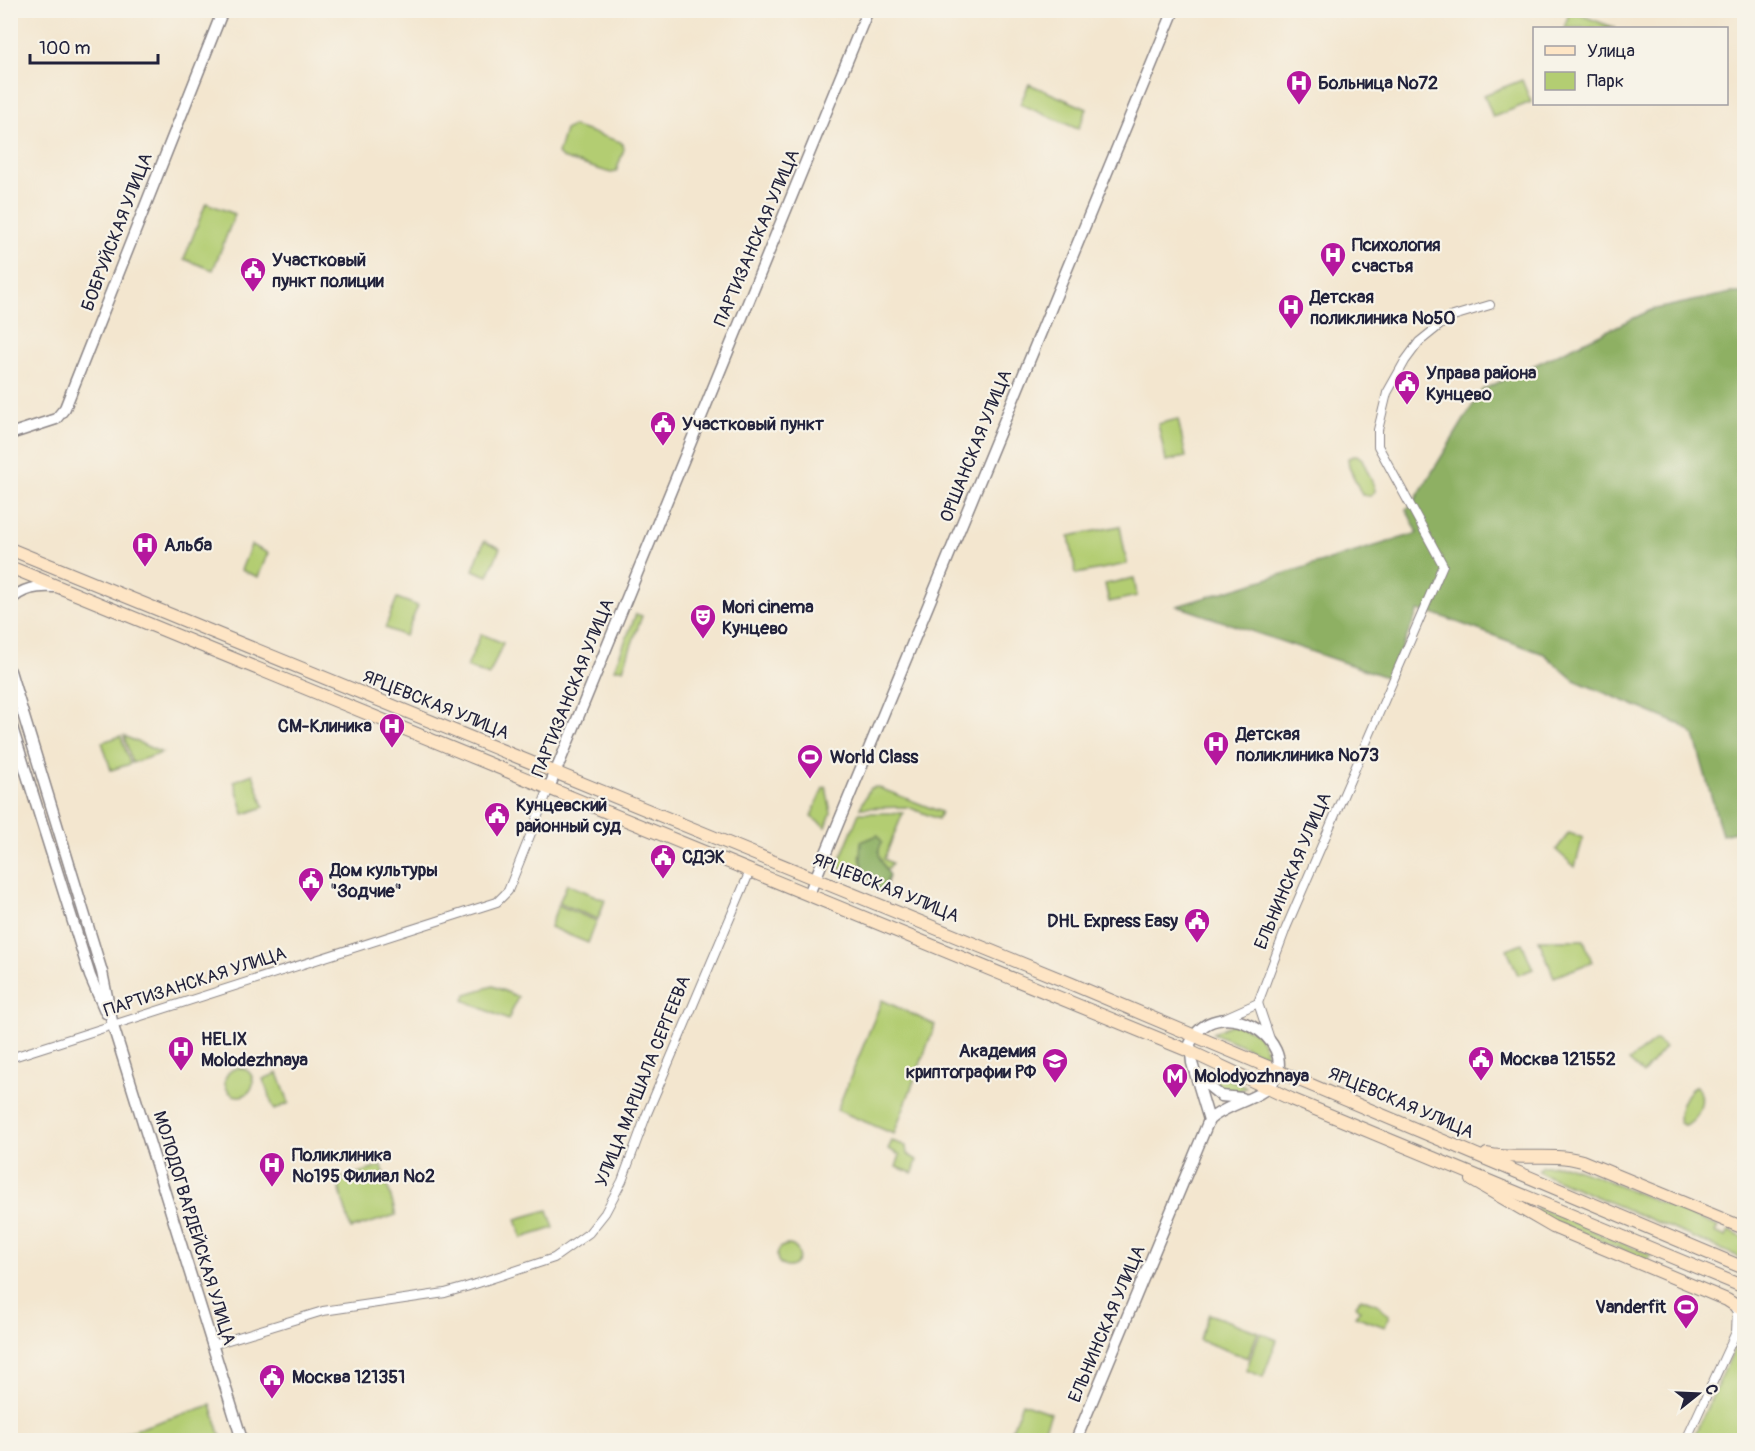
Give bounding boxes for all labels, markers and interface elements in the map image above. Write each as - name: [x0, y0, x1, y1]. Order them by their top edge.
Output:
- scale bar: [30, 27, 158, 65]
- legend: [1533, 27, 1728, 105]
- text: 100 m: [39, 37, 91, 60]
- text: Улица: [1587, 40, 1635, 63]
- hospital icon: Больница №72: [1284, 68, 1314, 106]
- text: Парк: [1587, 70, 1624, 93]
- place label: Больница №72: [1318, 72, 1438, 95]
- street label: ПАРТИЗАНСКАЯ УЛИЦА: [709, 146, 805, 330]
- street label: БОБРУЙСКАЯ УЛИЦА: [76, 149, 158, 314]
- place label: Психология счастья: [1351, 234, 1440, 278]
- hospital icon: Психология счастья: [1318, 240, 1348, 278]
- place label: Участковый пункт полиции: [272, 249, 384, 293]
- public building icon: Участковый пункт полиции: [238, 255, 268, 293]
- place label: Детская поликлиника №50: [1309, 286, 1456, 330]
- hospital icon: Детская поликлиника №50: [1276, 292, 1306, 330]
- place label: Управа района Кунцево: [1426, 362, 1537, 406]
- street label: ОРШАНСКАЯ УЛИЦА: [935, 366, 1017, 526]
- public building icon: Управа района Кунцево: [1392, 368, 1422, 406]
- public building icon: Участковый пункт: [648, 409, 678, 447]
- place label: Участковый пункт: [682, 413, 825, 436]
- hospital icon: Альба: [130, 530, 160, 568]
- place label: Альба: [164, 534, 213, 557]
- street label: ПАРТИЗАНСКАЯ УЛИЦА: [527, 595, 619, 781]
- place label: Mori cinema Кунцево: [722, 596, 814, 640]
- theatre icon: Mori cinema Кунцево: [688, 602, 718, 640]
- street label: ЯРЦЕВСКАЯ УЛИЦА: [359, 665, 513, 745]
- hospital icon: СМ-Клиника: [377, 711, 407, 749]
- place label: СМ-Клиника: [278, 715, 373, 738]
- place label: Детская поликлиника №73: [1235, 723, 1379, 767]
- hospital icon: Детская поликлиника №73: [1201, 729, 1231, 767]
- sports icon: World Class: [795, 742, 825, 780]
- place label: World Class: [830, 746, 919, 769]
- street label: ЕЛЬНИНСКАЯ УЛИЦА: [1249, 788, 1337, 953]
- place label: Кунцевский районный суд: [516, 794, 621, 838]
- public building icon: Кунцевский районный суд: [482, 800, 512, 838]
- public building icon: СДЭК: [648, 842, 678, 880]
- place label: СДЭК: [682, 846, 725, 869]
- street label: ЯРЦЕВСКАЯ УЛИЦА: [809, 848, 963, 928]
- place label: Дом культуры "Зодчие": [329, 859, 438, 903]
- public building icon: Дом культуры "Зодчие": [296, 865, 326, 903]
- public building icon: DHL Express Easy: [1182, 906, 1212, 944]
- place label: DHL Express Easy: [1047, 910, 1178, 933]
- street label: ПАРТИЗАНСКАЯ УЛИЦА: [101, 942, 289, 1022]
- street label: УЛИЦА МАРШАЛА СЕРГЕЕВА: [590, 972, 696, 1190]
- place label: HELIX Molodezhnaya: [201, 1028, 309, 1072]
- hospital icon: HELIX Molodezhnaya: [166, 1034, 196, 1072]
- place label: Академия криптографии РФ: [906, 1040, 1037, 1084]
- public building icon: Москва 121552: [1466, 1044, 1496, 1082]
- school or university icon: Академия криптографии РФ: [1040, 1046, 1070, 1084]
- place label: Москва 121552: [1500, 1048, 1616, 1071]
- metro station icon: Molodyozhnaya: [1160, 1061, 1190, 1099]
- street label: ЯРЦЕВСКАЯ УЛИЦА: [1325, 1062, 1478, 1144]
- place label: Molodyozhnaya: [1194, 1065, 1310, 1088]
- street label: МОЛОДОГВАРДЕЙСКАЯ УЛИЦА: [147, 1108, 241, 1348]
- place label: Поликлиника №195 Филиал №2: [292, 1144, 435, 1188]
- hospital icon: Поликлиника №195 Филиал №2: [257, 1150, 287, 1188]
- street label: ЕЛЬНИНСКАЯ УЛИЦА: [1063, 1241, 1151, 1406]
- sports icon: Vanderfit: [1671, 1292, 1701, 1330]
- place label: Vanderfit: [1595, 1296, 1667, 1319]
- public building icon: Москва 121351: [257, 1362, 287, 1400]
- north arrow: [1668, 1364, 1728, 1424]
- place label: Москва 121351: [292, 1366, 405, 1389]
- text: С: [1700, 1382, 1722, 1398]

